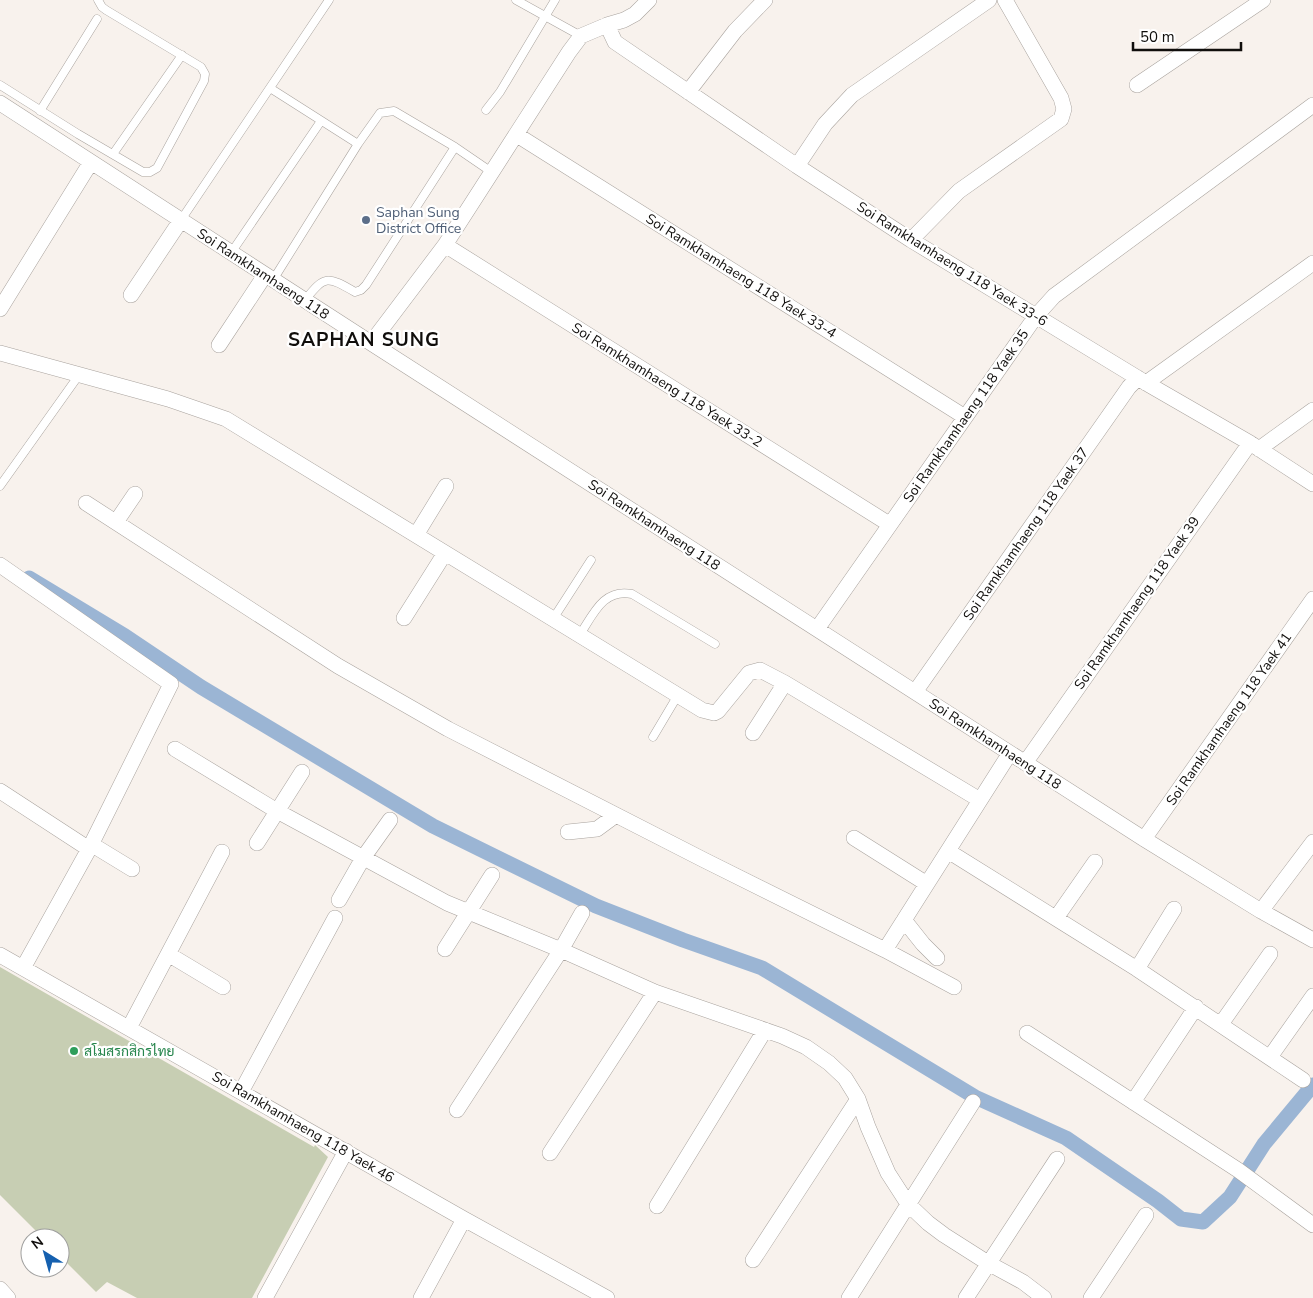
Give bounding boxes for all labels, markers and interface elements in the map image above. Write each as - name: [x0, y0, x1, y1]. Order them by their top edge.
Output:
- scale bar: [1133, 20, 1240, 52]
- text: 50 m: [1140, 27, 1175, 47]
- street label: Soi Ramkhamhaeng 118 Yaek 33-6: [853, 197, 1051, 331]
- place label: Saphan Sung District Office: [376, 203, 461, 238]
- street label: Soi Ramkhamhaeng 118 Yaek 33-4: [642, 209, 840, 343]
- marker: Saphan Sung District Office: [360, 214, 372, 226]
- street label: Soi Ramkhamhaeng 118: [193, 224, 333, 324]
- street label: Soi Ramkhamhaeng 118 Yaek 33-2: [568, 318, 766, 452]
- street label: Soi Ramkhamhaeng 118 Yaek 35: [899, 326, 1033, 506]
- district label: SAPHAN SUNG: [288, 327, 440, 353]
- street label: Soi Ramkhamhaeng 118 Yaek 37: [959, 444, 1093, 624]
- street label: Soi Ramkhamhaeng 118: [584, 475, 724, 575]
- street label: Soi Ramkhamhaeng 118 Yaek 39: [1070, 513, 1204, 693]
- street label: Soi Ramkhamhaeng 118 Yaek 41: [1162, 629, 1296, 809]
- street label: Soi Ramkhamhaeng 118: [925, 694, 1065, 794]
- place label: สโมสรกสิกรไทย: [84, 1042, 175, 1061]
- marker: สโมสรกสิกรไทย: [68, 1045, 80, 1057]
- street label: Soi Ramkhamhaeng 118 Yaek 46: [209, 1067, 397, 1187]
- north arrow: [20, 1228, 70, 1278]
- text: N: [28, 1232, 47, 1254]

